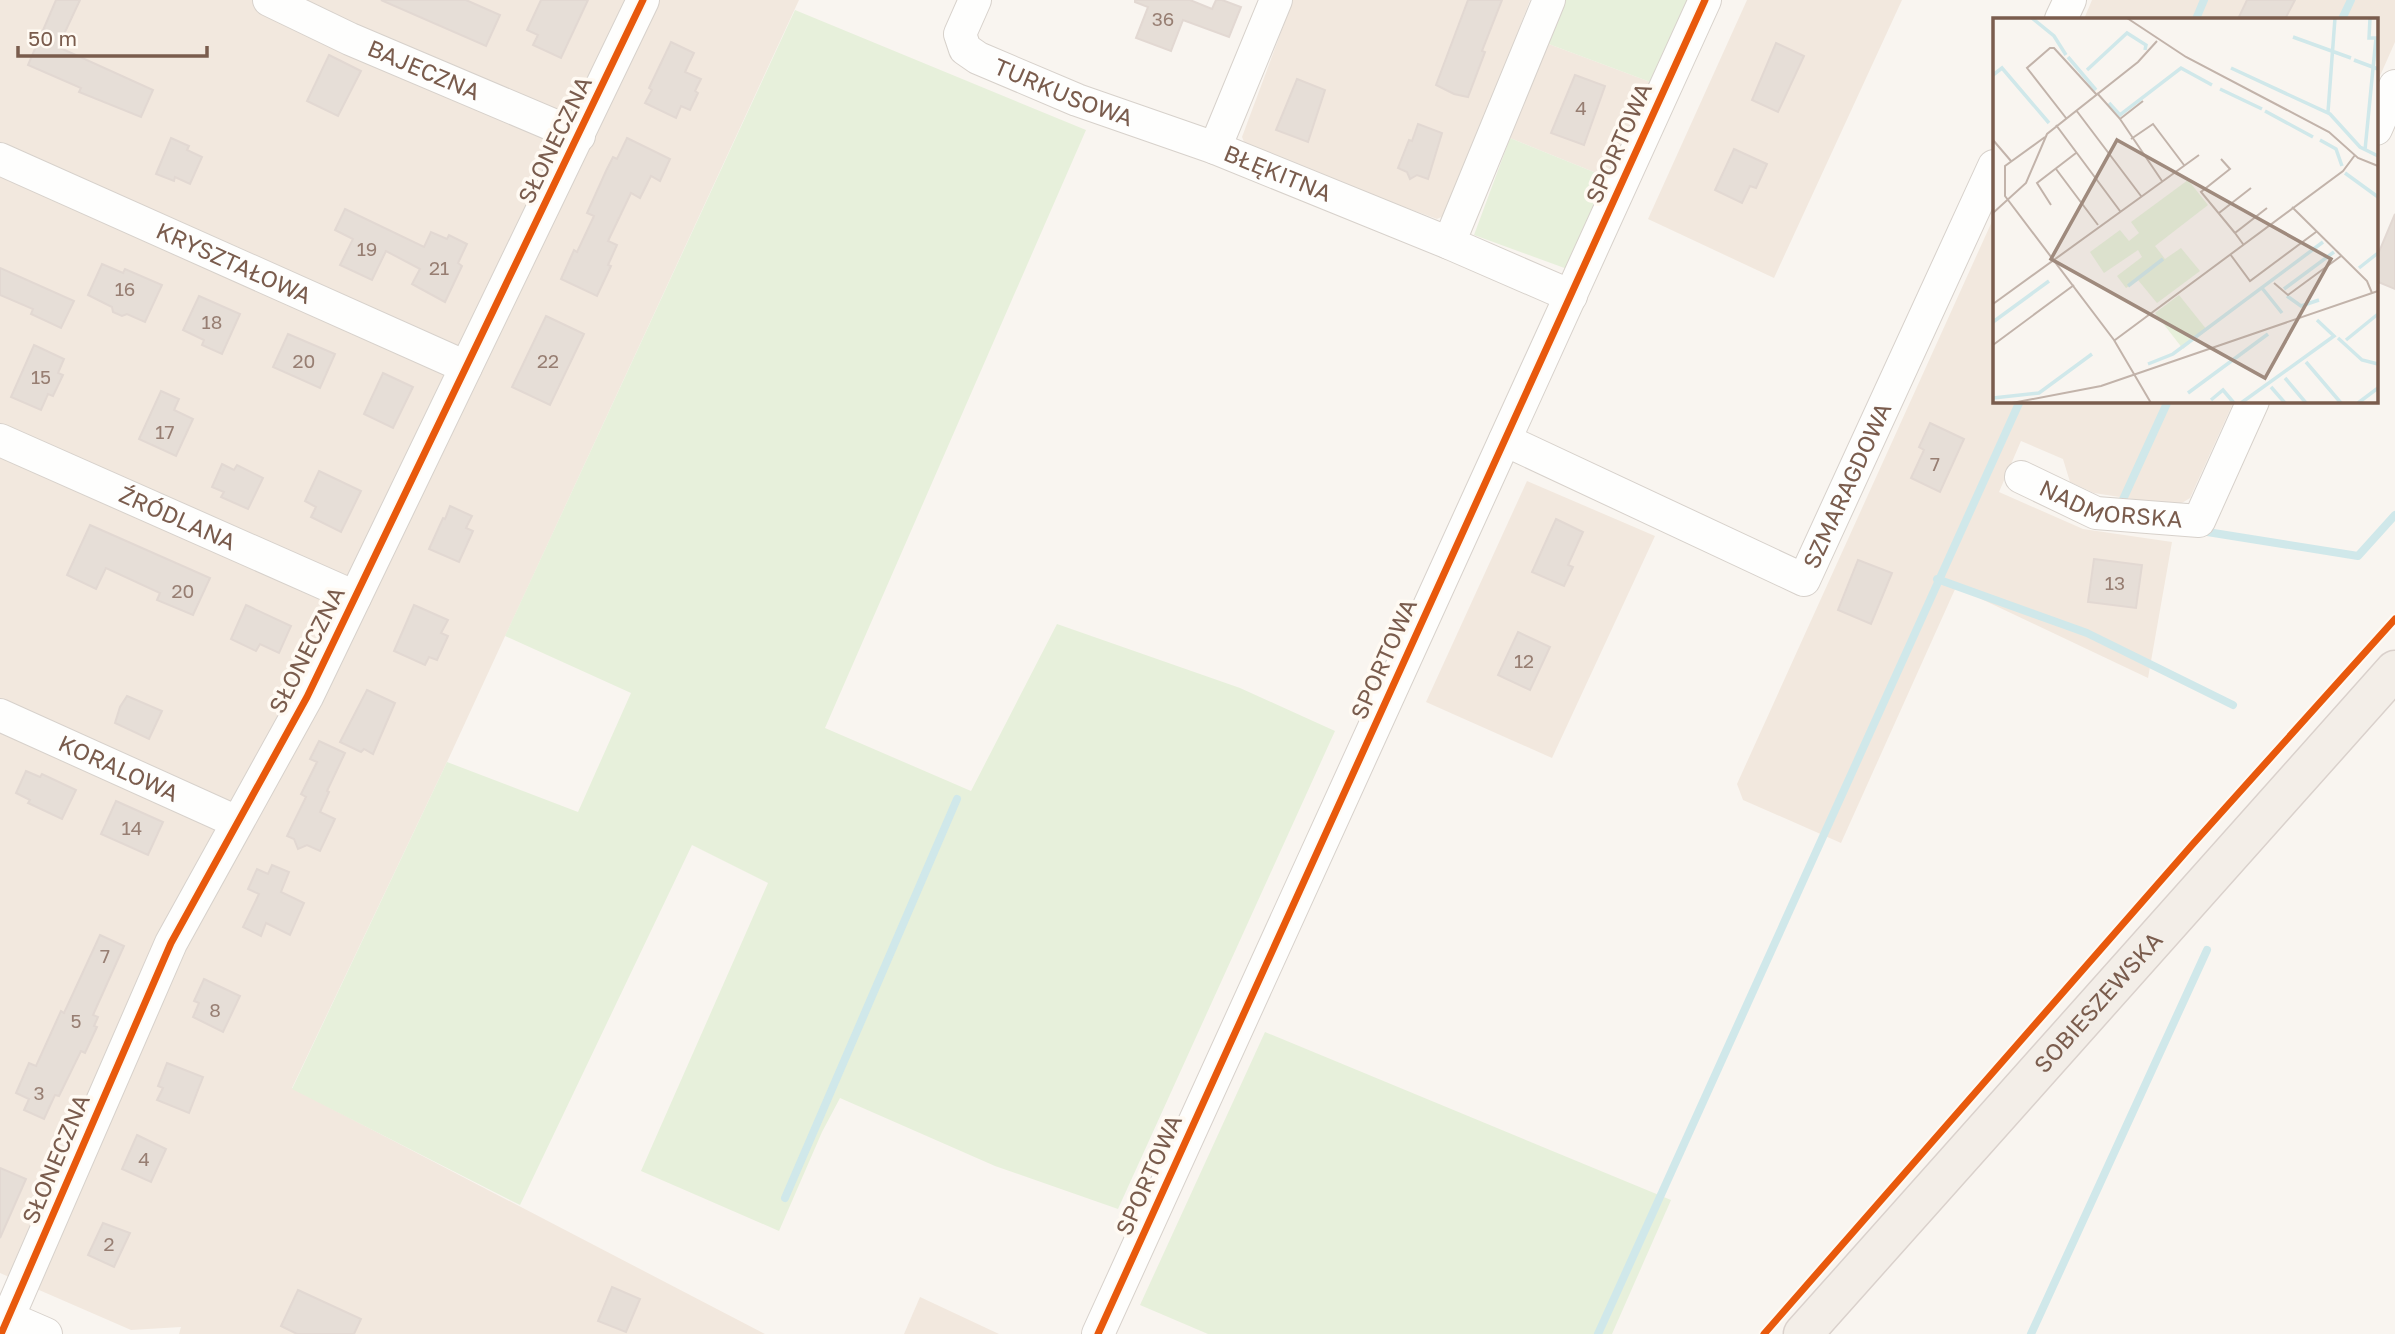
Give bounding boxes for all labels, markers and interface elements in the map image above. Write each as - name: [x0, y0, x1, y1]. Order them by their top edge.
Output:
- house number: 36: [1152, 7, 1174, 30]
- scale bar: [18, 14, 206, 58]
- inset map: [1993, 18, 2378, 402]
- text: 50 m: [28, 25, 77, 51]
- street label: BAJECZNA: [364, 33, 485, 106]
- street label: TURKUSOWA: [990, 51, 1137, 131]
- street label: SŁONECZNA: [511, 71, 597, 208]
- street label: SPORTOWA: [1579, 78, 1657, 207]
- house number: 4: [1575, 96, 1587, 119]
- street label: BŁĘKITNA: [1220, 138, 1336, 207]
- street label: KRYSZTAŁOWA: [152, 216, 316, 309]
- house number: 19: [357, 237, 377, 260]
- house number: 21: [429, 256, 449, 279]
- house number: 16: [115, 277, 135, 300]
- house number: 18: [202, 310, 222, 333]
- house number: 20: [293, 349, 315, 372]
- house number: 22: [537, 349, 559, 372]
- house number: 15: [31, 365, 51, 388]
- street label: SZMARAGDOWA: [1796, 398, 1897, 573]
- house number: 17: [155, 420, 175, 443]
- house number: 7: [1930, 452, 1940, 475]
- street label: NADMORSKA: [2035, 473, 2184, 533]
- street label: ŹRÓDLANA: [115, 480, 241, 556]
- house number: 13: [2105, 571, 2125, 594]
- house number: 20: [172, 579, 194, 602]
- street label: SŁONECZNA: [262, 582, 350, 717]
- street label: SPORTOWA: [1344, 594, 1422, 723]
- house number: 12: [1514, 649, 1534, 672]
- street label: KORALOWA: [55, 728, 183, 807]
- house number: 14: [122, 816, 142, 839]
- street label: SOBIESZEWSKA: [2028, 926, 2168, 1078]
- house number: 7: [100, 944, 110, 967]
- house number: 8: [209, 998, 221, 1021]
- house number: 5: [70, 1009, 82, 1032]
- house number: 3: [33, 1081, 45, 1104]
- street label: SŁONECZNA: [15, 1090, 95, 1228]
- street label: SPORTOWA: [1109, 1110, 1187, 1239]
- house number: 4: [138, 1147, 150, 1170]
- house number: 2: [103, 1232, 115, 1255]

